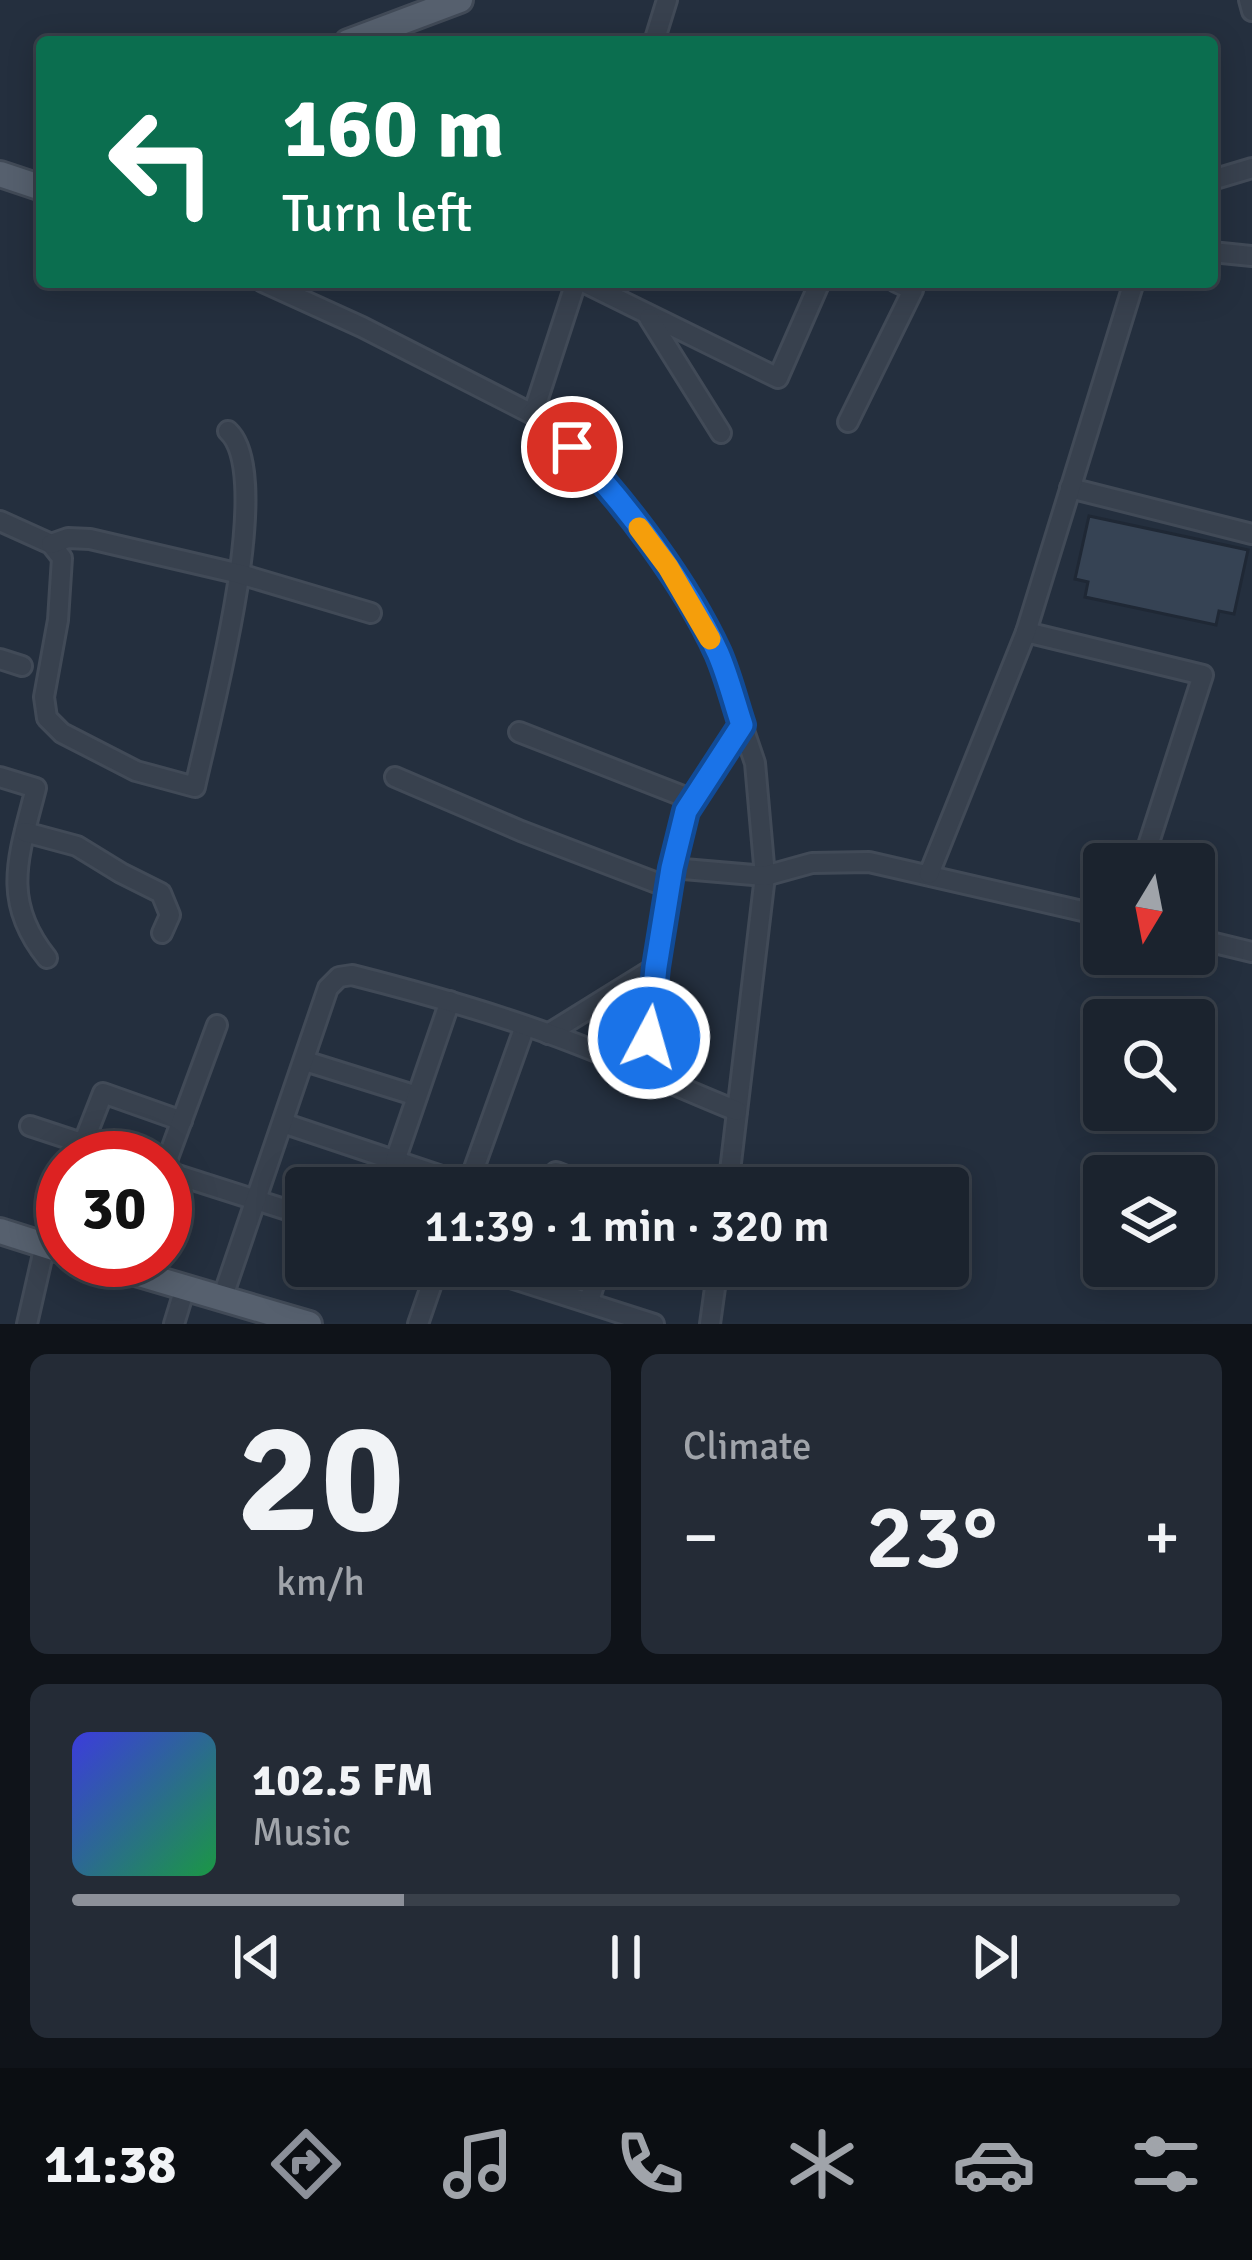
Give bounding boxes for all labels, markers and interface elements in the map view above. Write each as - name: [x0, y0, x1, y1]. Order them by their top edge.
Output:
- text: 160 m: [282, 77, 504, 181]
- icon: left: [84, 84, 240, 240]
- text: Turn left: [282, 180, 472, 247]
- pin: [521, 396, 623, 498]
- icon: arrive: [539, 414, 605, 480]
- north arrow: [1083, 843, 1215, 975]
- map controls: [1083, 843, 1215, 1287]
- position arrow: [586, 975, 712, 1101]
- button: search: [1083, 999, 1215, 1131]
- speed limit sign: 30: [36, 1131, 192, 1287]
- button: layers: [1083, 1155, 1215, 1287]
- text: 11:39 · 1 min · 320 m: [425, 1199, 829, 1254]
- text: 20: [236, 1383, 405, 1576]
- text: Climate: [683, 1422, 812, 1470]
- text: 23°: [866, 1482, 997, 1593]
- text: −: [683, 1497, 719, 1578]
- text: +: [1144, 1497, 1180, 1578]
- text: km/h: [276, 1558, 365, 1606]
- text: 102.5 FM: [252, 1753, 434, 1808]
- text: Music: [252, 1808, 351, 1856]
- icon: previous: [224, 1924, 290, 1990]
- icon: pause: [593, 1924, 659, 1990]
- icon: next: [962, 1924, 1028, 1990]
- icon: directions: [264, 2122, 348, 2206]
- icon: music: [436, 2122, 520, 2206]
- icon: phone: [608, 2122, 692, 2206]
- icon: climate: [780, 2122, 864, 2206]
- icon: car: [952, 2122, 1036, 2206]
- icon: filters: [1124, 2122, 1208, 2206]
- text: 11:38: [44, 2131, 177, 2198]

